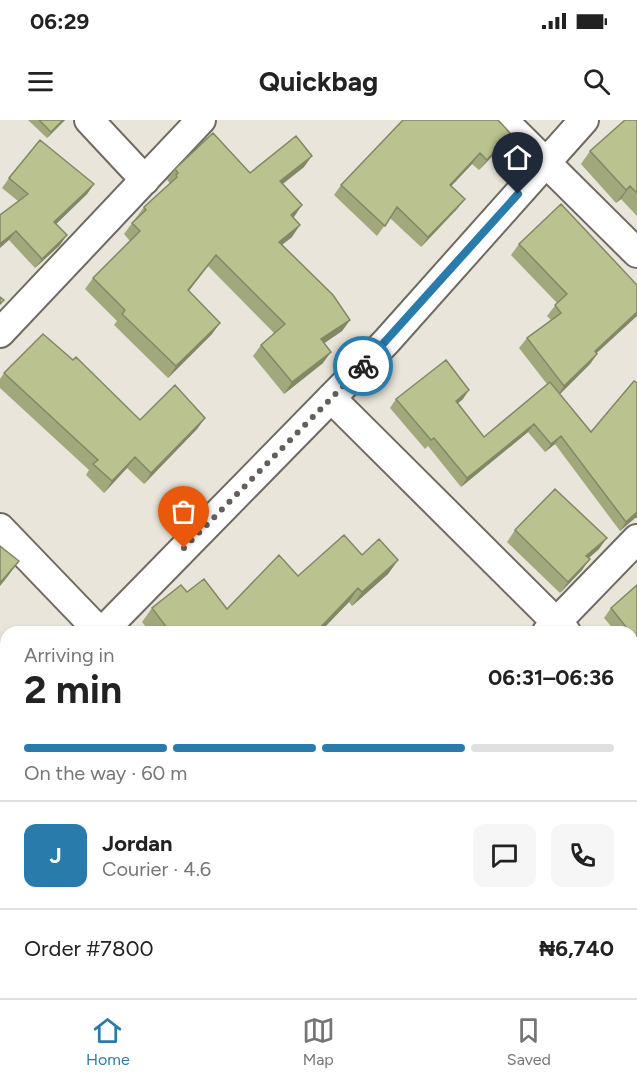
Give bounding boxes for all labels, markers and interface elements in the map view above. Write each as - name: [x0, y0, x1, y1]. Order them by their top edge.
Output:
- text: 06:29: [30, 8, 89, 35]
- icon: menu: [24, 65, 57, 98]
- text: Quickbag: [259, 65, 378, 98]
- icon: search: [580, 65, 613, 98]
- pin: [492, 132, 543, 194]
- icon: home: [501, 141, 534, 174]
- courier: [333, 336, 393, 396]
- icon: bike: [347, 350, 380, 383]
- pin: [158, 486, 209, 548]
- icon: bag: [167, 495, 200, 528]
- text: Arriving in: [24, 643, 114, 667]
- text: 06:31–06:36: [488, 664, 614, 691]
- text: 2 min: [24, 666, 122, 713]
- text: On the way · 60 m: [24, 761, 187, 785]
- button: chat: [473, 824, 536, 887]
- button: phone: [551, 824, 614, 887]
- text: Jordan: [102, 830, 173, 857]
- text: J: [49, 842, 62, 869]
- text: Courier · 4.6: [102, 857, 211, 881]
- text: Order #7800: [24, 935, 154, 962]
- text: ₦6,740: [539, 935, 614, 962]
- tab: Home: [86, 1014, 130, 1069]
- tab: Map: [302, 1014, 335, 1069]
- tab: Saved: [507, 1014, 551, 1069]

